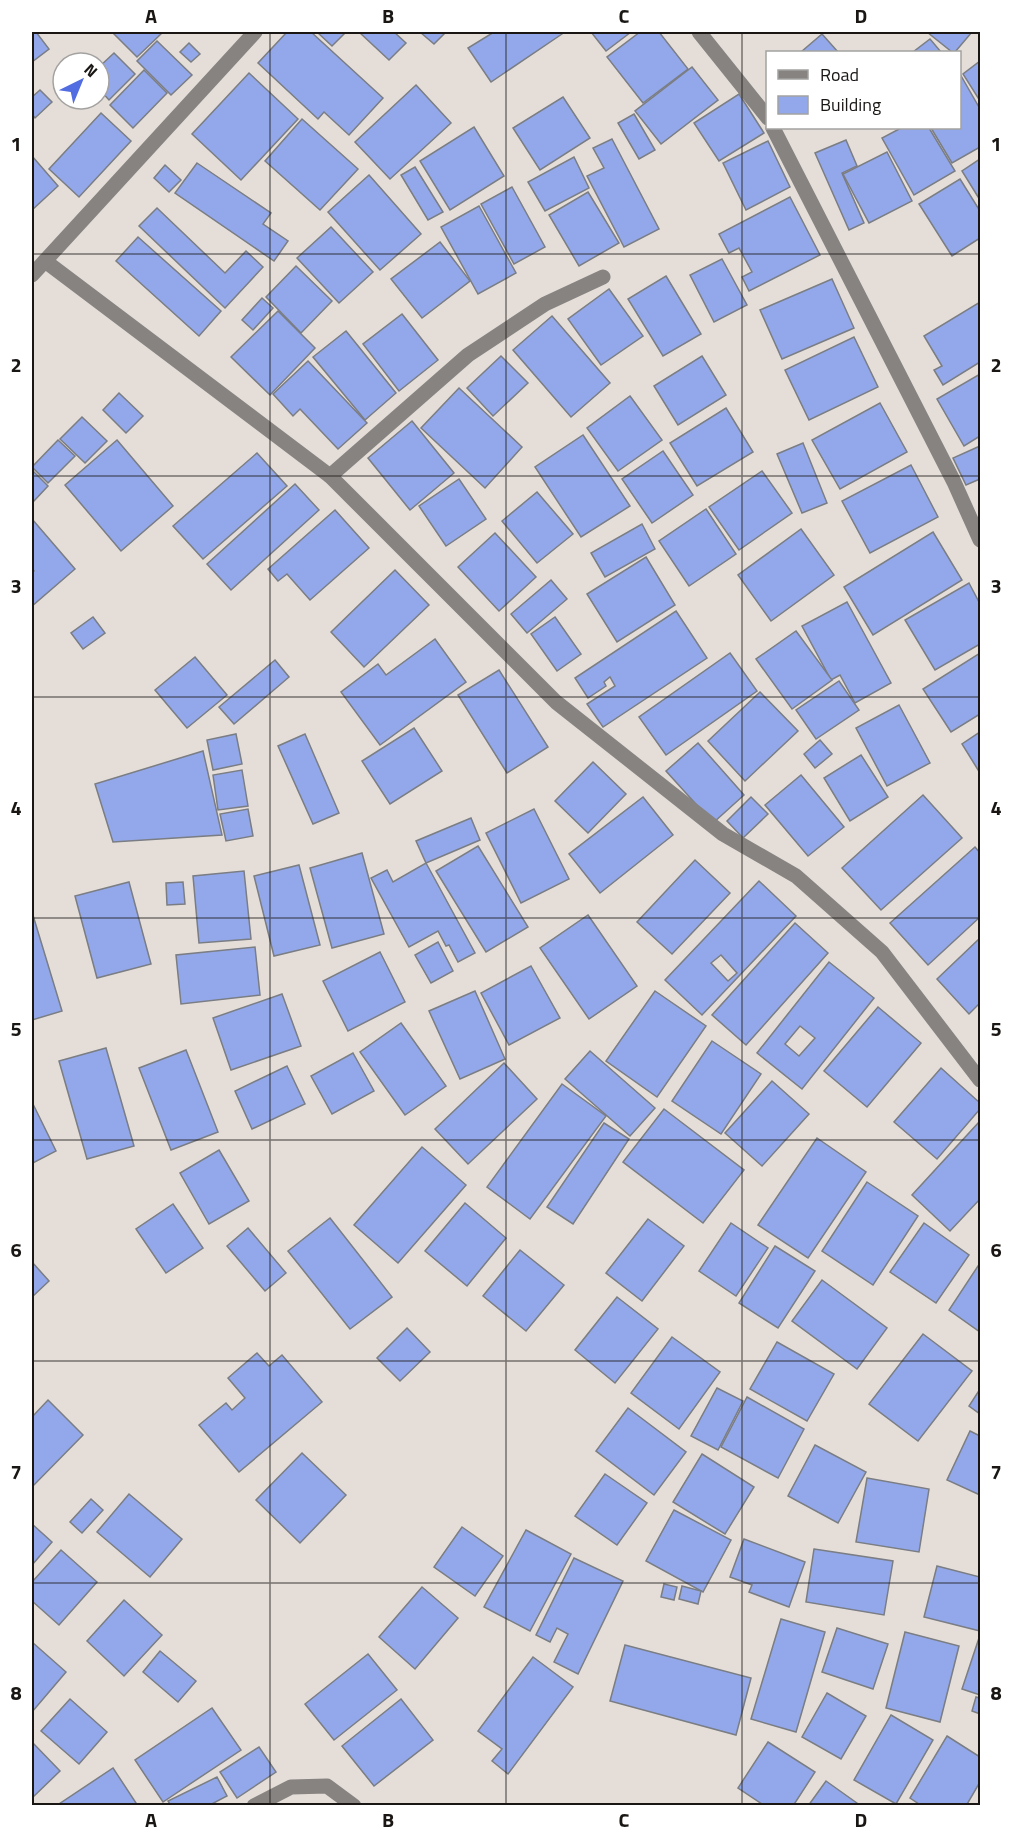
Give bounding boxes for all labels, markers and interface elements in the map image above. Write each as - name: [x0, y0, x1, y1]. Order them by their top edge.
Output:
- text: A: [145, 0, 157, 31]
- text: B: [382, 0, 394, 31]
- text: C: [619, 0, 630, 31]
- text: D: [855, 0, 867, 31]
- north arrow: [51, 51, 111, 111]
- legend: [766, 51, 961, 129]
- text: N: [79, 57, 103, 83]
- text: Road: [820, 61, 859, 88]
- text: Building: [820, 91, 881, 118]
- text: 1: [10, 128, 22, 159]
- text: 1: [990, 128, 1002, 159]
- text: 2: [10, 349, 22, 380]
- text: 2: [990, 349, 1002, 380]
- text: 3: [10, 570, 22, 601]
- text: 3: [990, 570, 1002, 601]
- text: 4: [10, 792, 22, 823]
- text: 4: [990, 792, 1002, 823]
- text: 5: [10, 1013, 22, 1044]
- text: 5: [990, 1013, 1002, 1044]
- text: 6: [10, 1234, 22, 1265]
- text: 6: [990, 1234, 1002, 1265]
- text: 7: [10, 1456, 22, 1487]
- text: 7: [990, 1456, 1002, 1487]
- text: 8: [10, 1677, 22, 1708]
- text: 8: [990, 1677, 1002, 1708]
- text: A: [145, 1804, 157, 1835]
- text: B: [382, 1804, 394, 1835]
- text: C: [619, 1804, 630, 1835]
- text: D: [855, 1804, 867, 1835]

